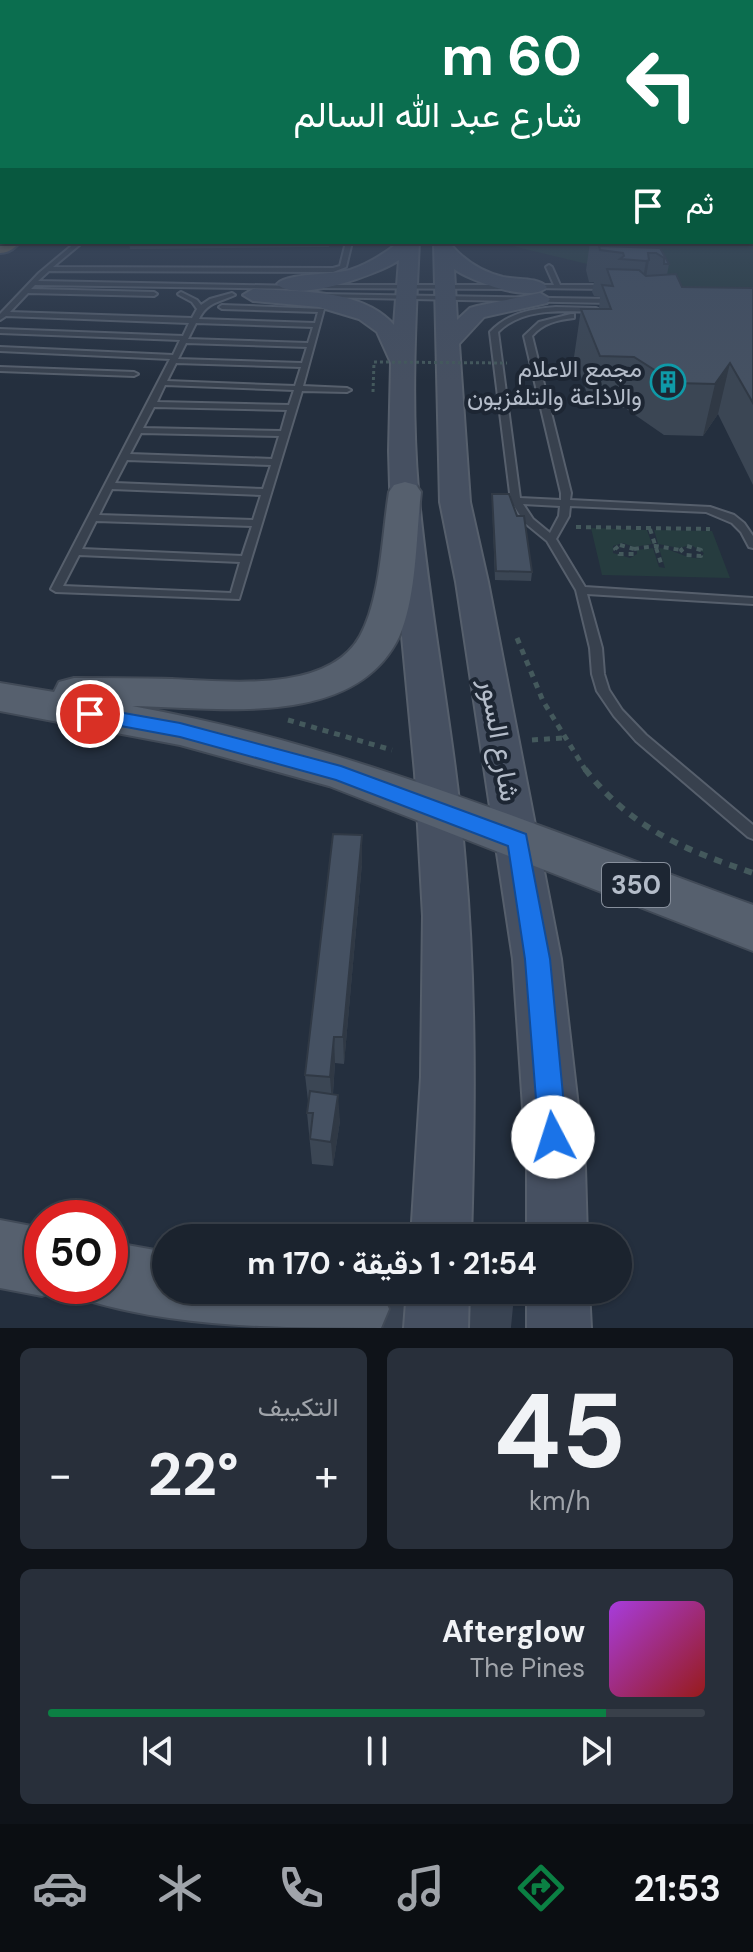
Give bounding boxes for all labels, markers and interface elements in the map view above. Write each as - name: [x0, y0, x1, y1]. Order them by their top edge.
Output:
- text: 60 m: [441, 19, 582, 92]
- icon: left: [610, 32, 714, 136]
- text: شارع عبد الله السالم: [293, 91, 582, 138]
- icon: arrive: [626, 184, 670, 228]
- text: ثم: [686, 184, 714, 223]
- place label: مجمع الاعلام والاذاعة والتلفزيون: [467, 353, 642, 412]
- building icon: مجمع الاعلام والاذاعة والتلفزيون: [649, 363, 687, 401]
- street label: شارع السور: [471, 675, 529, 804]
- pin: [56, 680, 124, 748]
- icon: arrive: [68, 692, 112, 736]
- road number: 350: [602, 863, 670, 907]
- position arrow: [511, 1095, 595, 1179]
- speed limit sign: 50: [24, 1200, 128, 1304]
- text: 21:54 · 1 دقيقة · 170 m: [247, 1244, 537, 1283]
- text: 45: [494, 1364, 626, 1499]
- text: التكييف: [258, 1390, 339, 1424]
- text: 22°: [148, 1435, 239, 1514]
- text: −: [48, 1446, 72, 1504]
- text: +: [314, 1446, 339, 1504]
- text: km/h: [529, 1484, 590, 1518]
- text: Afterglow: [442, 1612, 585, 1651]
- text: The Pines: [470, 1651, 585, 1685]
- icon: previous: [136, 1729, 180, 1773]
- icon: pause: [355, 1729, 399, 1773]
- icon: next: [574, 1729, 618, 1773]
- icon: car: [32, 1860, 88, 1916]
- icon: climate: [152, 1860, 208, 1916]
- icon: phone: [273, 1860, 329, 1916]
- icon: music: [393, 1860, 449, 1916]
- icon: directions: [513, 1860, 569, 1916]
- text: 21:53: [634, 1865, 721, 1912]

